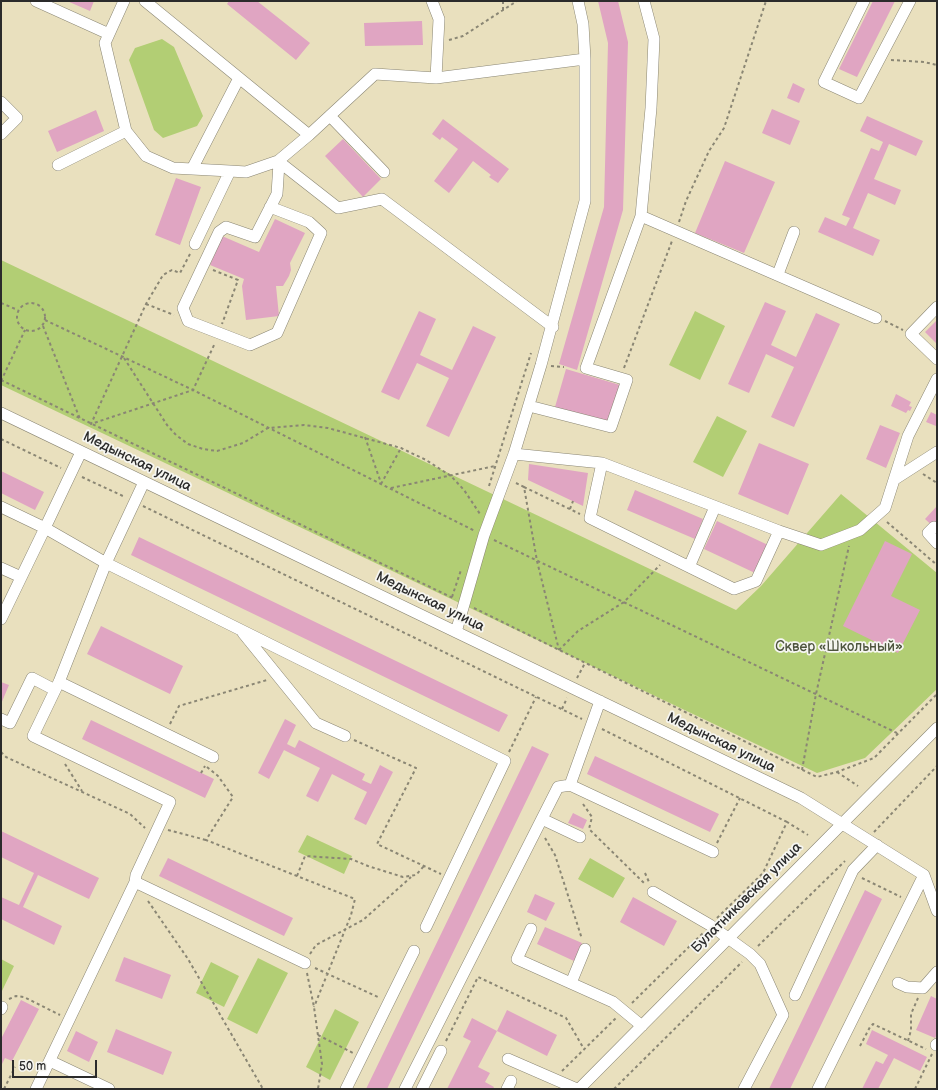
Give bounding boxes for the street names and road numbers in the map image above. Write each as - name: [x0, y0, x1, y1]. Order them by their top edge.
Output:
- street label: Медынская улица: [80, 428, 194, 496]
- street label: Медынская улица: [373, 568, 487, 636]
- street label: Медынская улица: [664, 709, 778, 777]
- street label: Булатниковская улица: [688, 839, 806, 957]

